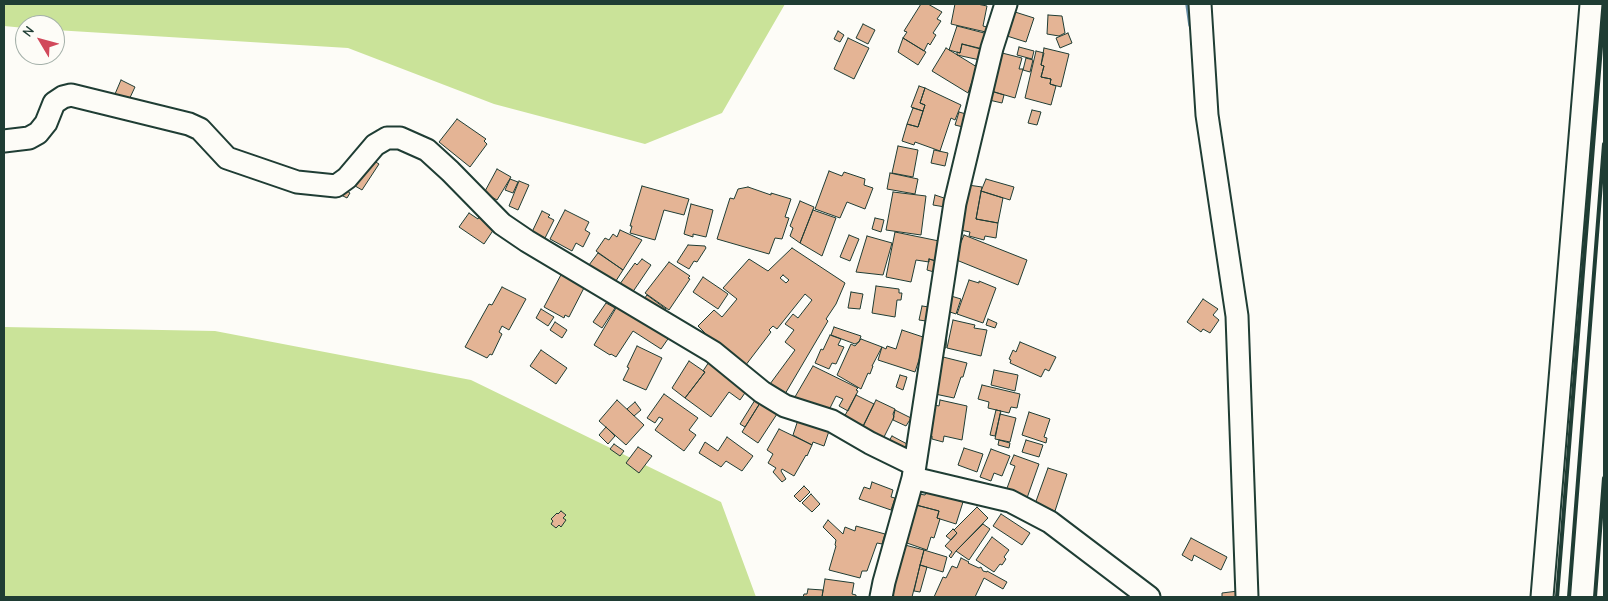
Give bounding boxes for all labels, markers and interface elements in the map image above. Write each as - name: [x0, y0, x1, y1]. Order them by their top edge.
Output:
- north arrow: [15, 15, 65, 65]
- text: N: [19, 23, 38, 40]

